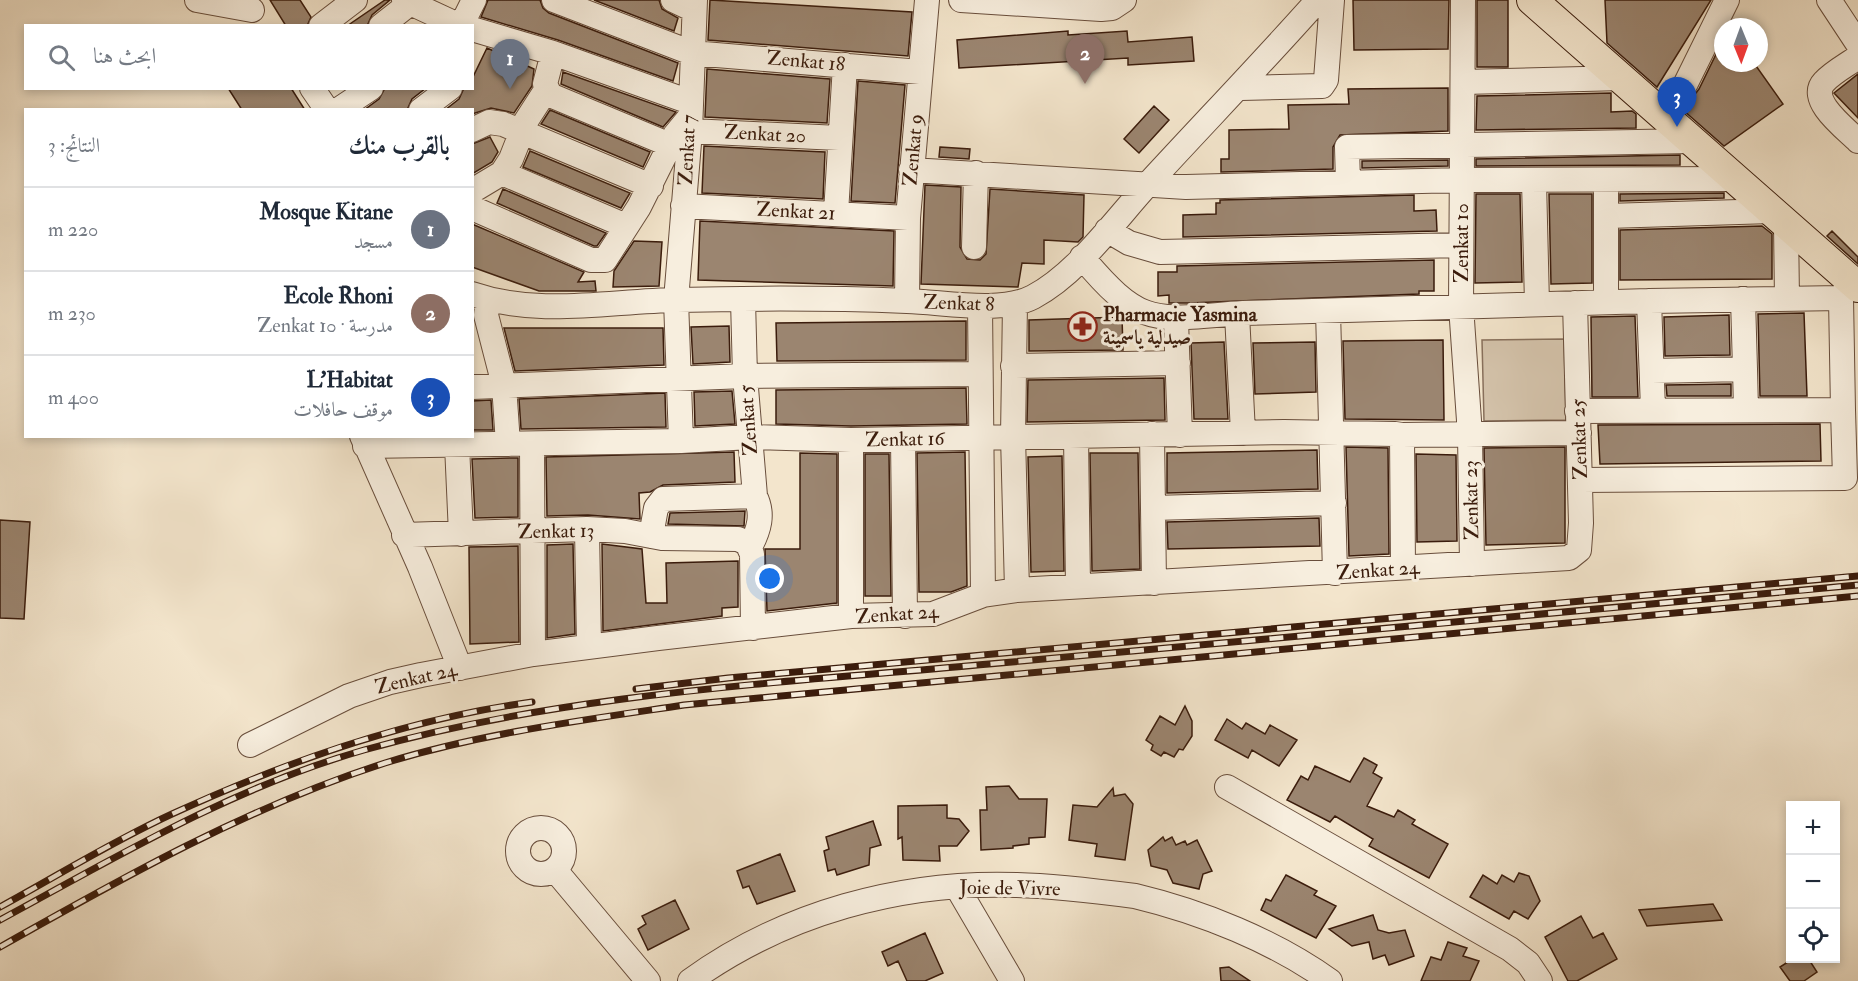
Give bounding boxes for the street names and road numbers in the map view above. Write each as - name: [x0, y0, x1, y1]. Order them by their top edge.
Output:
- street label: Zenkat 18: [766, 45, 846, 77]
- street label: Zenkat 9: [897, 113, 929, 187]
- street label: Zenkat 7: [673, 114, 701, 186]
- street label: Zenkat 20: [723, 119, 807, 149]
- street label: Zenkat 21: [756, 196, 836, 226]
- street label: Zenkat 10: [1449, 203, 1474, 283]
- street label: Zenkat 8: [923, 289, 995, 317]
- street label: Zenkat 5: [733, 384, 763, 456]
- street label: Zenkat 25: [1565, 398, 1593, 480]
- street label: Zenkat 16: [865, 426, 946, 452]
- street label: Zenkat 23: [1458, 460, 1484, 540]
- street label: Zenkat 13: [517, 518, 595, 544]
- street label: Zenkat 24: [1336, 555, 1421, 585]
- street label: Zenkat 24: [855, 599, 940, 629]
- street label: Zenkat 24: [373, 656, 460, 700]
- street label: Joie de Vivre: [958, 875, 1061, 901]

